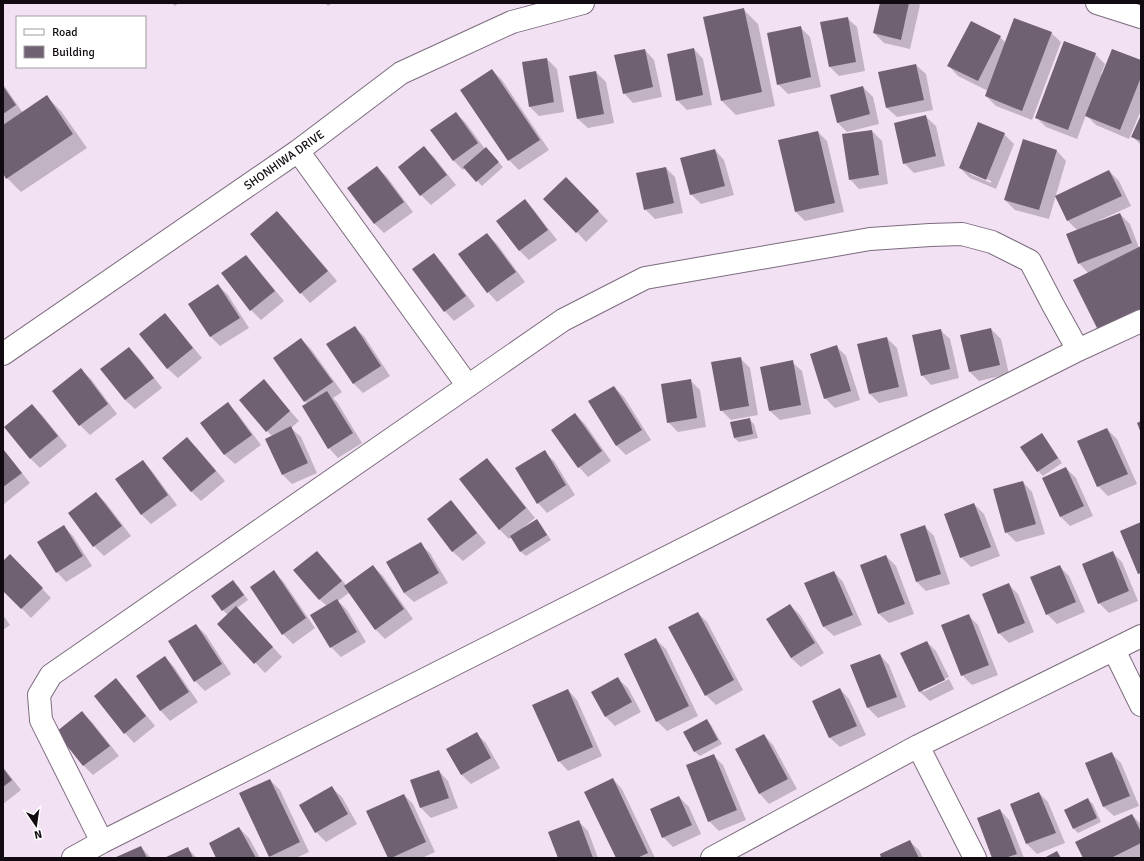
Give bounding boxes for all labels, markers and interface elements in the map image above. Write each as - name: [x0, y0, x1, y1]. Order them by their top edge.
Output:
- legend: [16, 16, 146, 68]
- text: Road: [52, 25, 78, 40]
- text: Building: [52, 45, 95, 60]
- street label: SHONHIWA DRIVE: [241, 127, 327, 194]
- north arrow: [16, 805, 56, 845]
- text: N: [33, 827, 43, 841]

